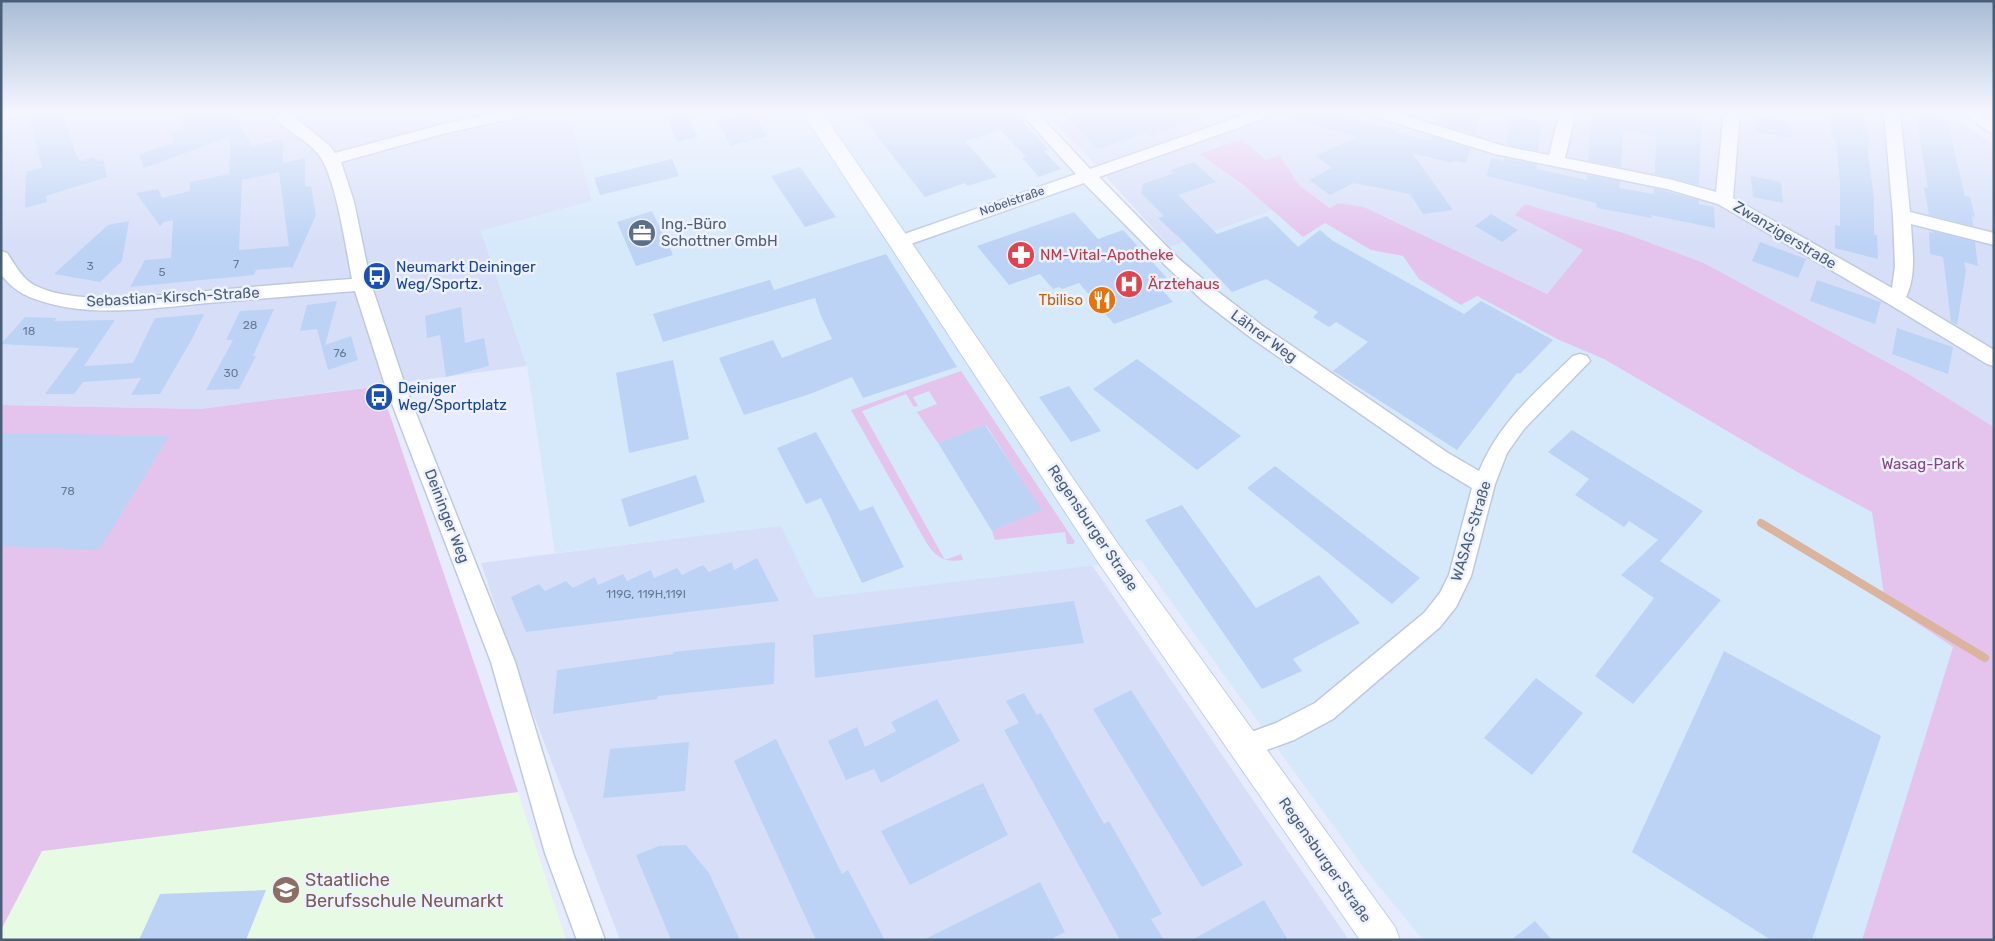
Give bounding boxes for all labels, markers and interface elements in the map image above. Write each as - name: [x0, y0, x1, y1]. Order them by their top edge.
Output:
- street label: Nobelstraße: [978, 183, 1047, 219]
- street label: Zwanzigerstraße: [1730, 197, 1840, 273]
- place label: Ing.-Büro Schottner GmbH: [661, 215, 778, 250]
- office icon: Ing.-Büro Schottner GmbH: [627, 218, 657, 248]
- pharmacy icon: NM-Vital-Apotheke: [1006, 240, 1036, 270]
- place label: NM-Vital-Apotheke: [1040, 246, 1174, 264]
- house number: 7: [233, 257, 239, 271]
- place label: Neumarkt Deininger Weg/Sportz.: [396, 258, 536, 293]
- house number: 3: [86, 259, 94, 273]
- bus stop icon: Neumarkt Deininger Weg/Sportz.: [362, 261, 392, 291]
- house number: 5: [158, 265, 166, 279]
- hospital icon: Ärztehaus: [1114, 269, 1144, 299]
- place label: Ärztehaus: [1148, 275, 1220, 293]
- street label: Sebastian-Kirsch-Straße: [86, 283, 260, 311]
- restaurant icon: Tbiliso: [1087, 285, 1117, 315]
- place label: Tbiliso: [1039, 291, 1083, 309]
- street label: Lährer Weg: [1227, 306, 1301, 366]
- house number: 28: [243, 318, 257, 332]
- house number: 18: [23, 324, 35, 338]
- house number: 76: [333, 346, 347, 360]
- house number: 30: [224, 366, 238, 380]
- place label: Deiniger Weg/Sportplatz: [398, 379, 507, 414]
- bus stop icon: Deiniger Weg/Sportplatz: [364, 382, 394, 412]
- park label: Wasag-Park: [1881, 455, 1965, 473]
- street label: Regensburger Straße: [1044, 461, 1142, 595]
- street label: Deininger Weg: [421, 466, 473, 566]
- street label: WASAG-Straße: [1447, 479, 1495, 583]
- house number: 78: [61, 484, 75, 498]
- house number: 119G, 119H,119I: [606, 587, 686, 601]
- street label: Regensburger Straße: [1275, 794, 1375, 926]
- place label: Staatliche Berufsschule Neumarkt: [305, 869, 503, 912]
- school or university icon: Staatliche Berufsschule Neumarkt: [271, 875, 301, 905]

